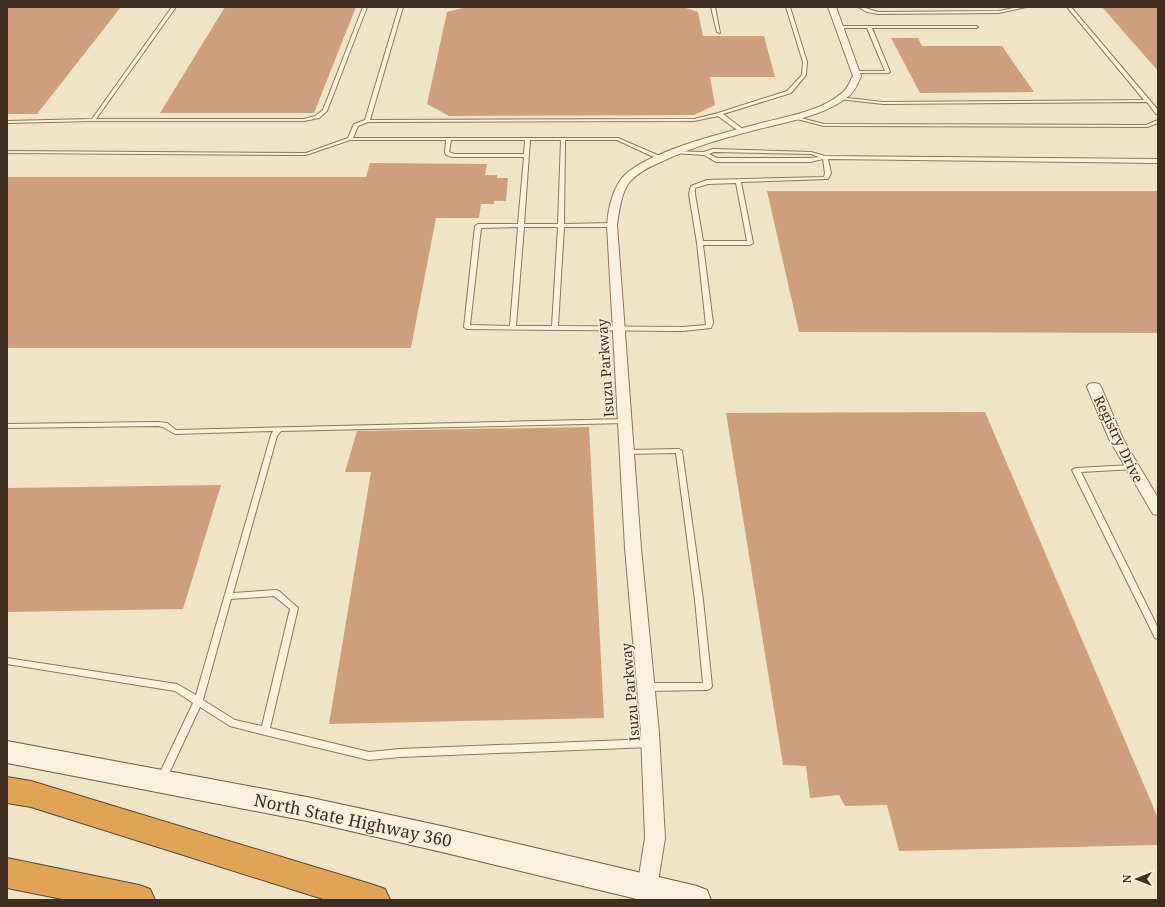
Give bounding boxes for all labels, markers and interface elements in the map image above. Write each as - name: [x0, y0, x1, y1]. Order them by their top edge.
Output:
- street label: Isuzu Parkway: [592, 318, 618, 418]
- street label: Registry Drive: [1090, 392, 1148, 486]
- street label: Isuzu Parkway: [616, 642, 644, 742]
- street label: North State Highway 360: [252, 788, 454, 852]
- north arrow: [1117, 859, 1157, 899]
- text: N: [1119, 874, 1134, 883]

